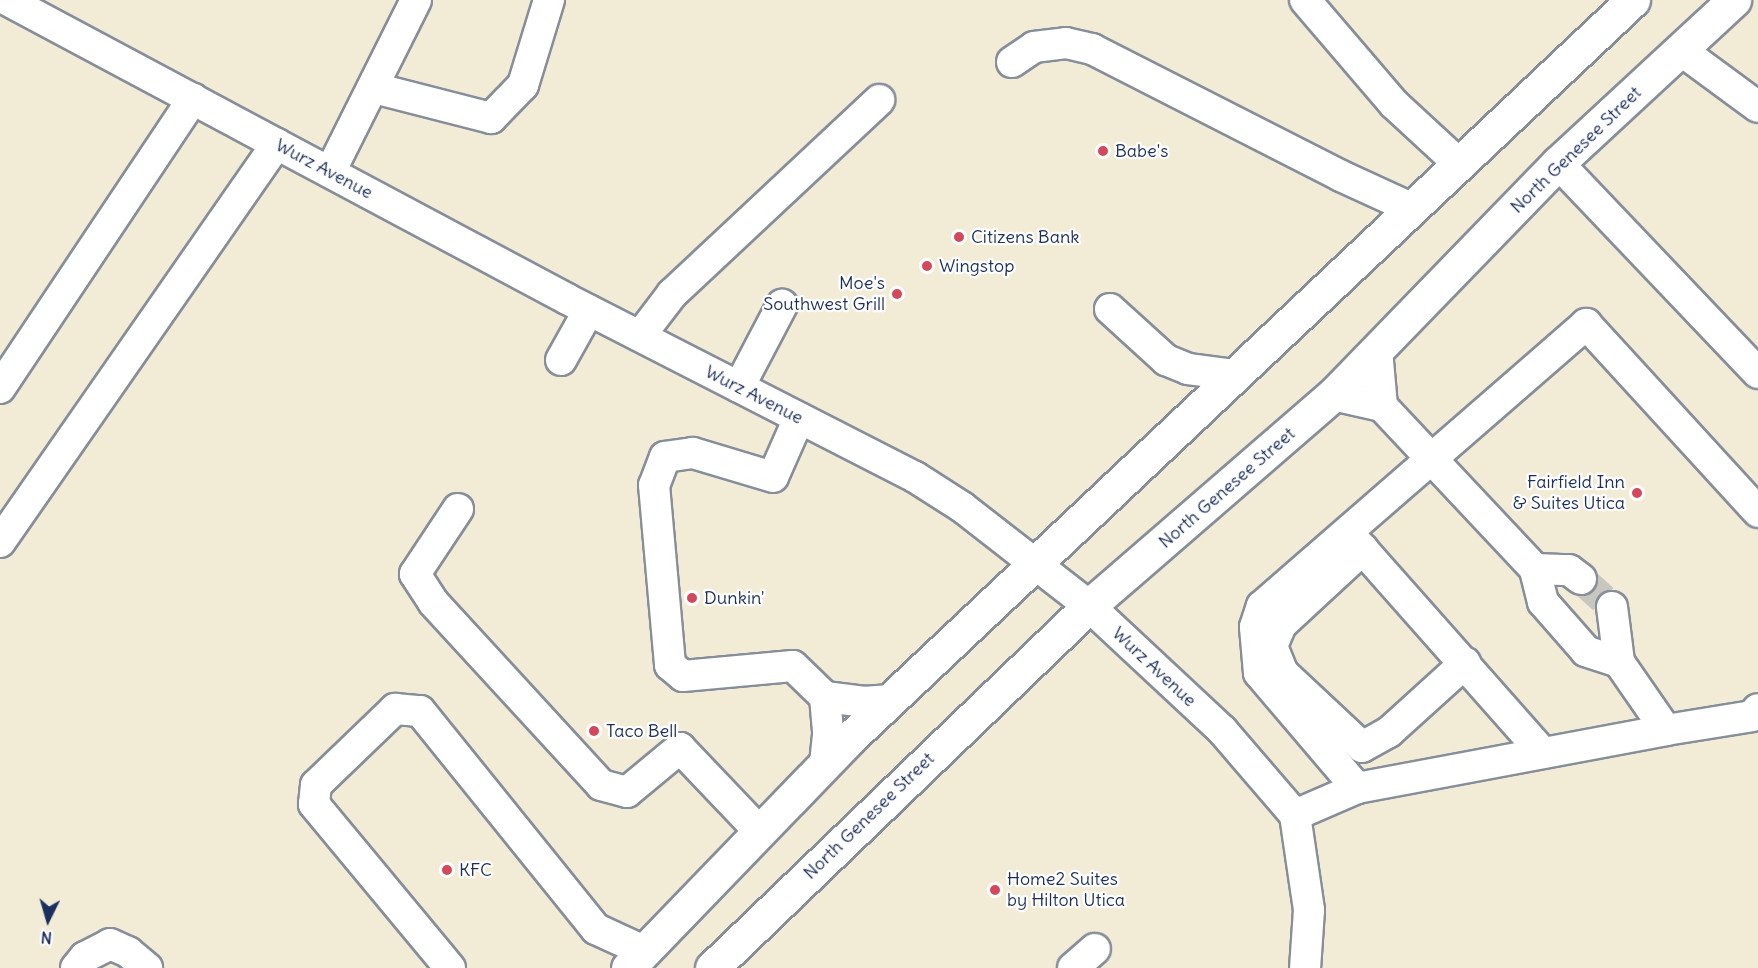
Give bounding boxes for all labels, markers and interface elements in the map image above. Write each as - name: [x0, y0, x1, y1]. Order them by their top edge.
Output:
- street label: North Genesee Street: [1506, 82, 1646, 218]
- street label: Wurz Avenue: [272, 134, 376, 204]
- place label: Babe's: [1115, 140, 1168, 162]
- marker: Babe's: [1096, 144, 1110, 158]
- place label: Citizens Bank: [971, 226, 1080, 248]
- marker: Citizens Bank: [952, 230, 966, 244]
- place label: Wingstop: [939, 255, 1014, 277]
- marker: Wingstop: [920, 259, 934, 273]
- place label: Moe's Southwest Grill: [763, 273, 885, 316]
- marker: Moe's Southwest Grill: [890, 287, 904, 301]
- street label: Wurz Avenue: [701, 361, 807, 429]
- street label: North Genesee Street: [1155, 423, 1299, 553]
- place label: Fairfield Inn & Suites Utica: [1513, 472, 1625, 514]
- marker: Fairfield Inn & Suites Utica: [1630, 486, 1644, 500]
- place label: Dunkin': [704, 587, 764, 609]
- marker: Dunkin': [685, 591, 699, 605]
- street label: Wurz Avenue: [1108, 623, 1200, 711]
- place label: Taco Bell: [606, 720, 677, 742]
- marker: Taco Bell: [587, 724, 601, 738]
- street label: North Genesee Street: [799, 748, 939, 884]
- place label: KFC: [459, 859, 492, 881]
- marker: KFC: [440, 863, 454, 877]
- place label: Home2 Suites by Hilton Utica: [1007, 869, 1125, 912]
- marker: Home2 Suites by Hilton Utica: [988, 883, 1002, 897]
- north arrow: [18, 890, 78, 950]
- text: N: [40, 927, 53, 948]

